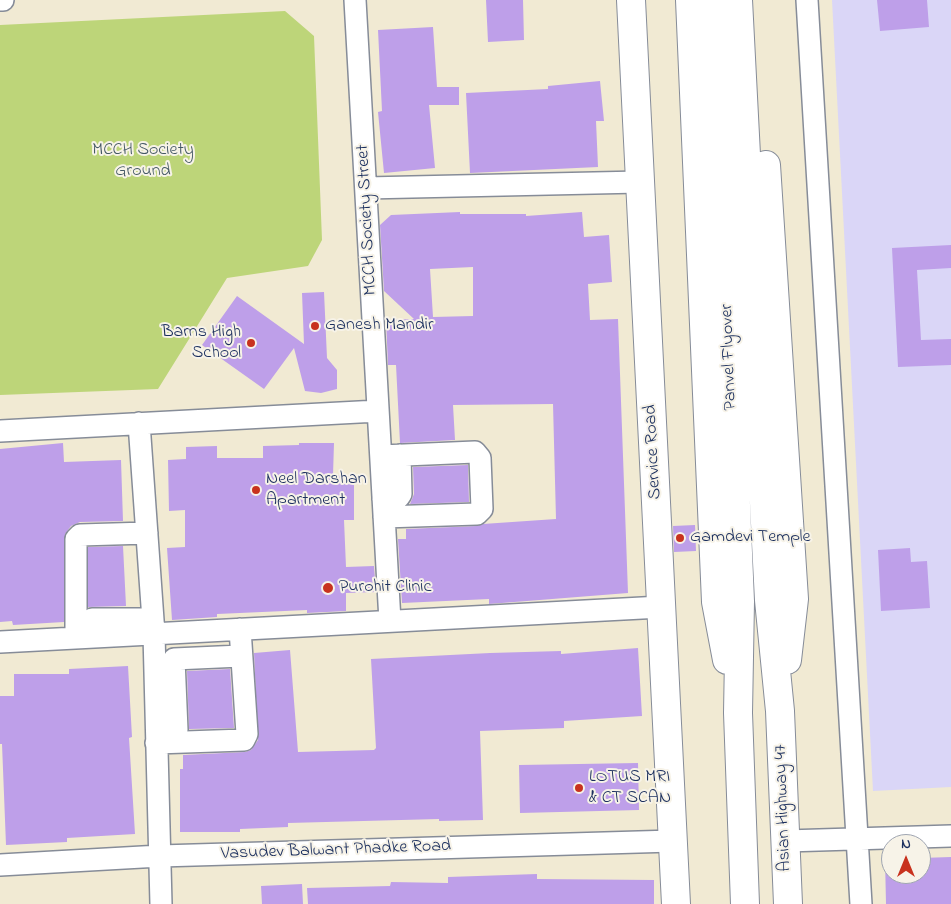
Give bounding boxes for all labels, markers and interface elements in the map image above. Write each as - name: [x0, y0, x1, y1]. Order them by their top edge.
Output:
- park label: MCCH Society Ground: [92, 140, 194, 182]
- street label: MCCH Society Street: [353, 144, 383, 296]
- street label: Panvel Flyover: [717, 303, 743, 411]
- place label: Ganesh Mandir: [325, 315, 434, 337]
- marker: Ganesh Mandir: [309, 320, 321, 332]
- place label: Barns High School: [161, 322, 241, 364]
- marker: Barns High School: [245, 337, 257, 349]
- street label: Service Road: [641, 404, 667, 500]
- place label: Neel Darshan Apartment: [266, 469, 367, 512]
- marker: Neel Darshan Apartment: [250, 484, 262, 496]
- place label: Gamdevi Temple: [690, 527, 811, 549]
- marker: Gamdevi Temple: [674, 532, 686, 544]
- place label: Purohit Clinic: [339, 577, 432, 599]
- marker: Purohit Clinic: [321, 581, 335, 595]
- street label: Asian Highway 47: [771, 744, 797, 872]
- place label: LOTUS MRI & CT SCAN: [589, 767, 671, 810]
- marker: LOTUS MRI & CT SCAN: [573, 782, 585, 794]
- north arrow: [881, 834, 931, 884]
- text: N: [901, 834, 911, 855]
- street label: Vasudev Balwant Phadke Road: [221, 836, 451, 866]

